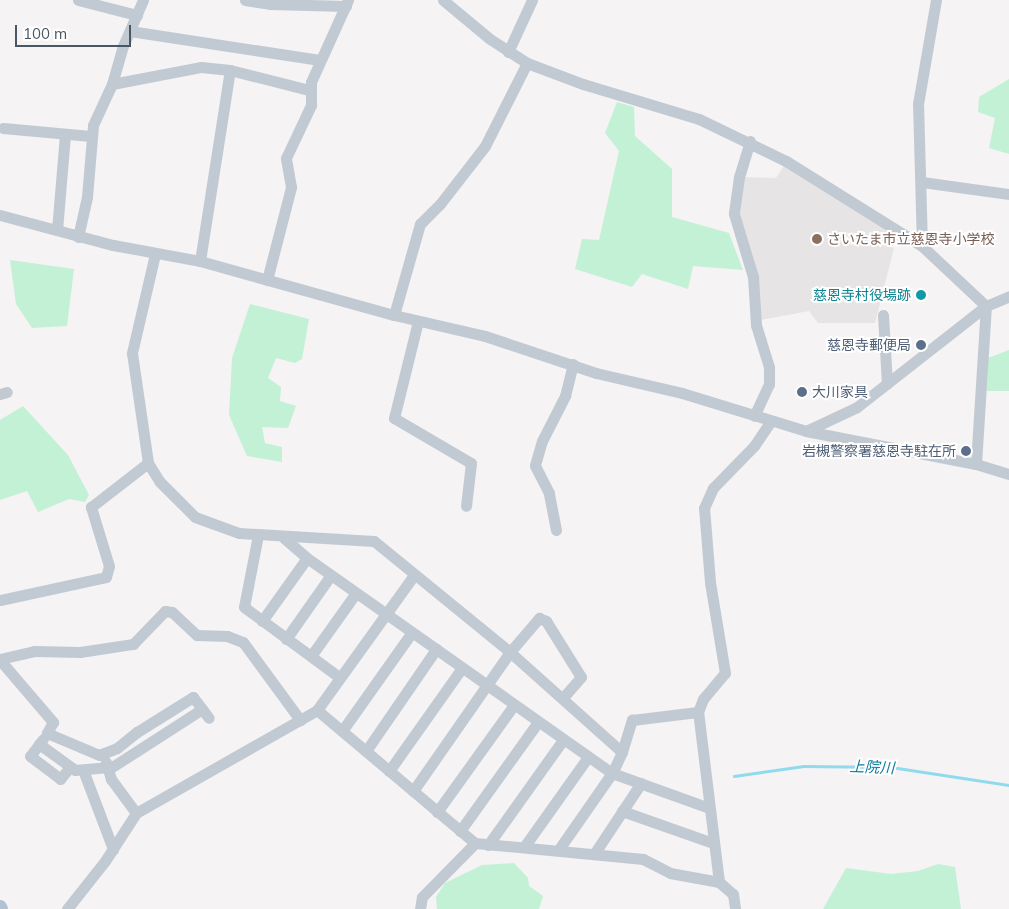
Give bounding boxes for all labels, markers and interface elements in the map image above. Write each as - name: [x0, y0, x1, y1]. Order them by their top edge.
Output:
- scale bar: [18, 15, 134, 47]
- text: 100 m: [23, 24, 67, 43]
- place label: さいたま市立慈恩寺小学校: [827, 231, 995, 247]
- marker: さいたま市立慈恩寺小学校: [811, 233, 823, 245]
- place label: 慈恩寺村役場跡: [813, 287, 911, 303]
- marker: 慈恩寺村役場跡: [915, 289, 927, 301]
- place label: 慈恩寺郵便局: [827, 337, 911, 353]
- marker: 慈恩寺郵便局: [915, 339, 927, 351]
- place label: 大川家具: [812, 384, 868, 400]
- marker: 大川家具: [796, 386, 808, 398]
- place label: 岩槻警察署慈恩寺駐在所: [802, 443, 956, 459]
- marker: 岩槻警察署慈恩寺駐在所: [960, 445, 972, 457]
- water label: 上院川: [849, 757, 895, 777]

